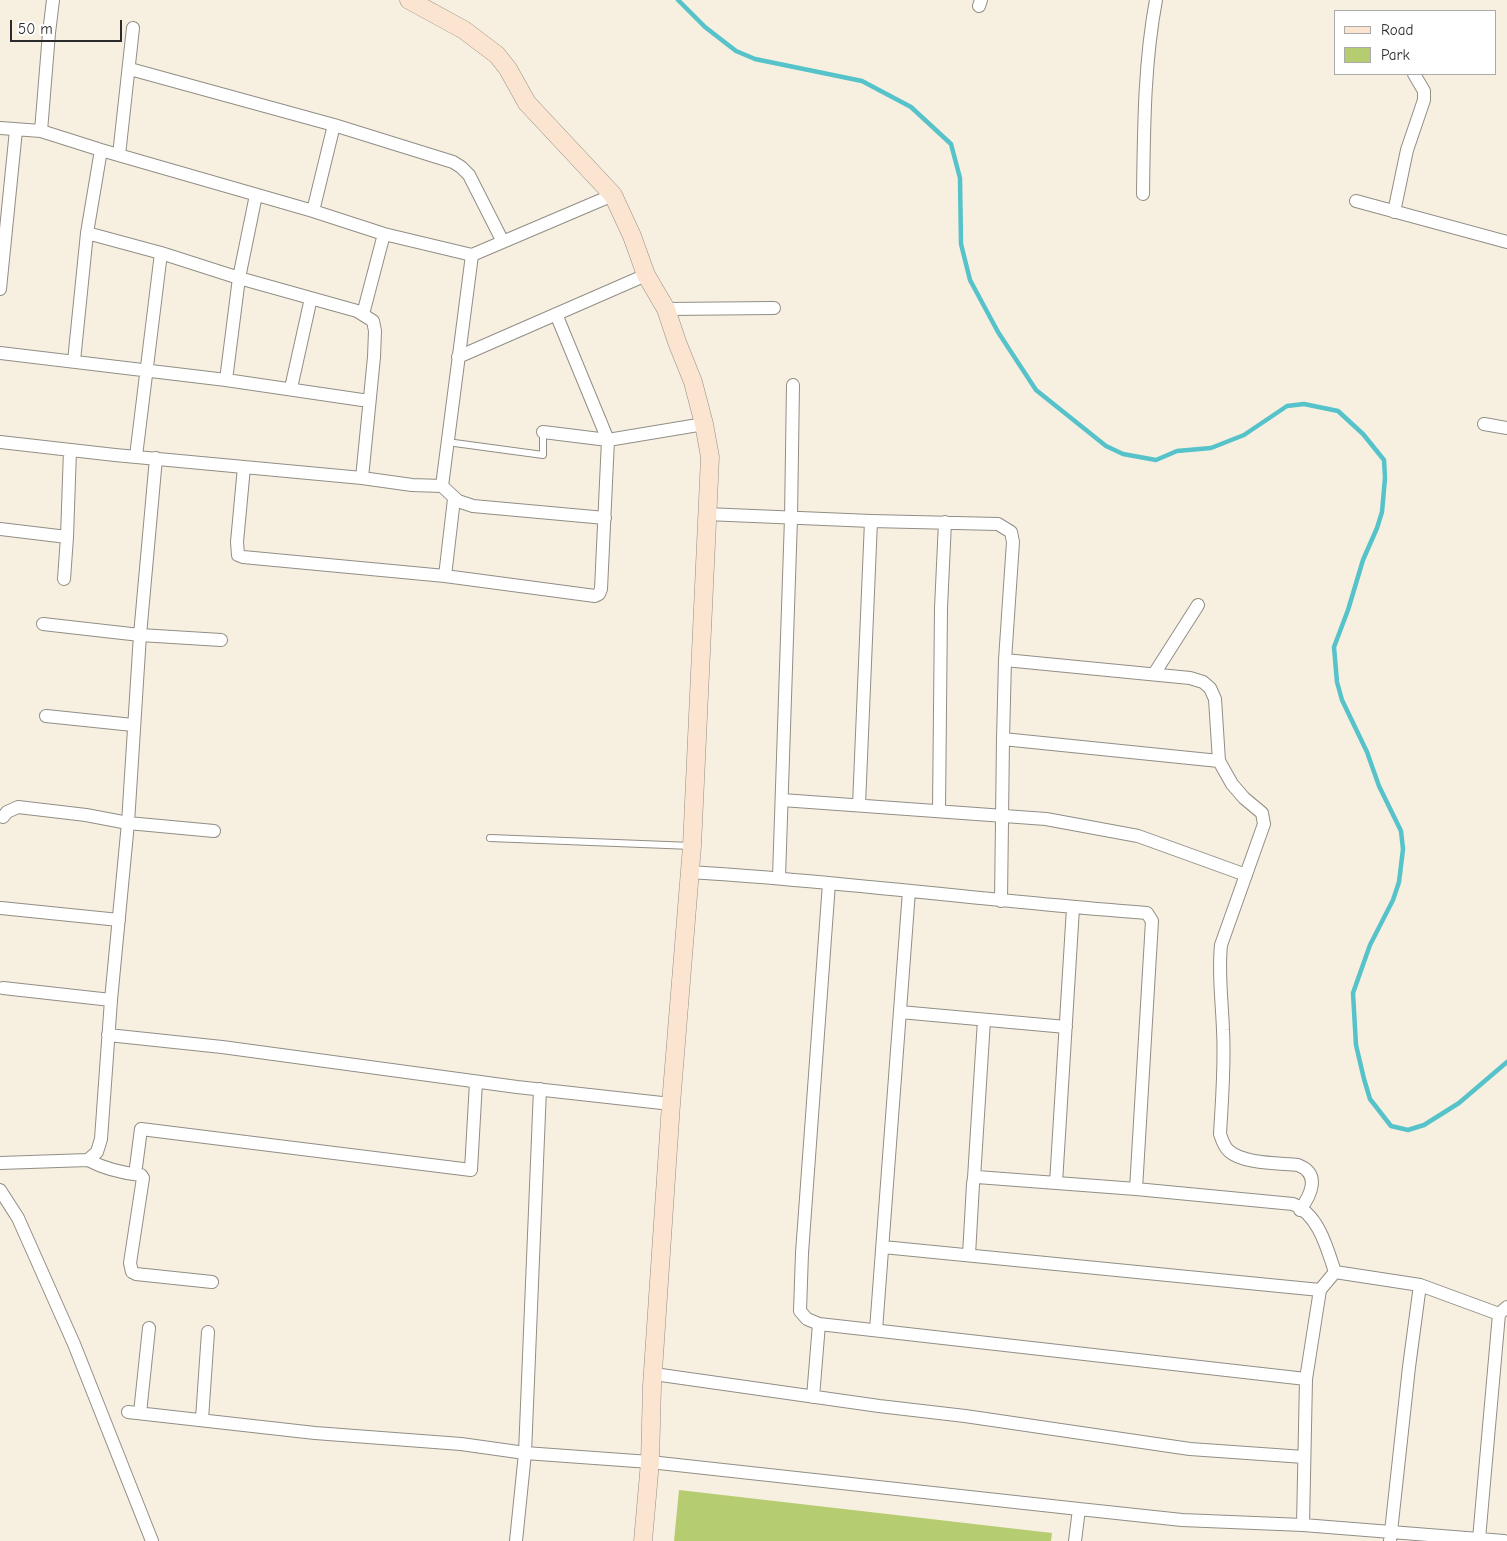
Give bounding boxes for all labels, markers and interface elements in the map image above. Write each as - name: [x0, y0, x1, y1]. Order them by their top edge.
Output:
- scale bar: [12, 10, 125, 42]
- legend: [1334, 10, 1497, 75]
- text: 50 m: [18, 20, 53, 38]
- text: Road: [1381, 21, 1413, 39]
- text: Park: [1381, 46, 1410, 64]

